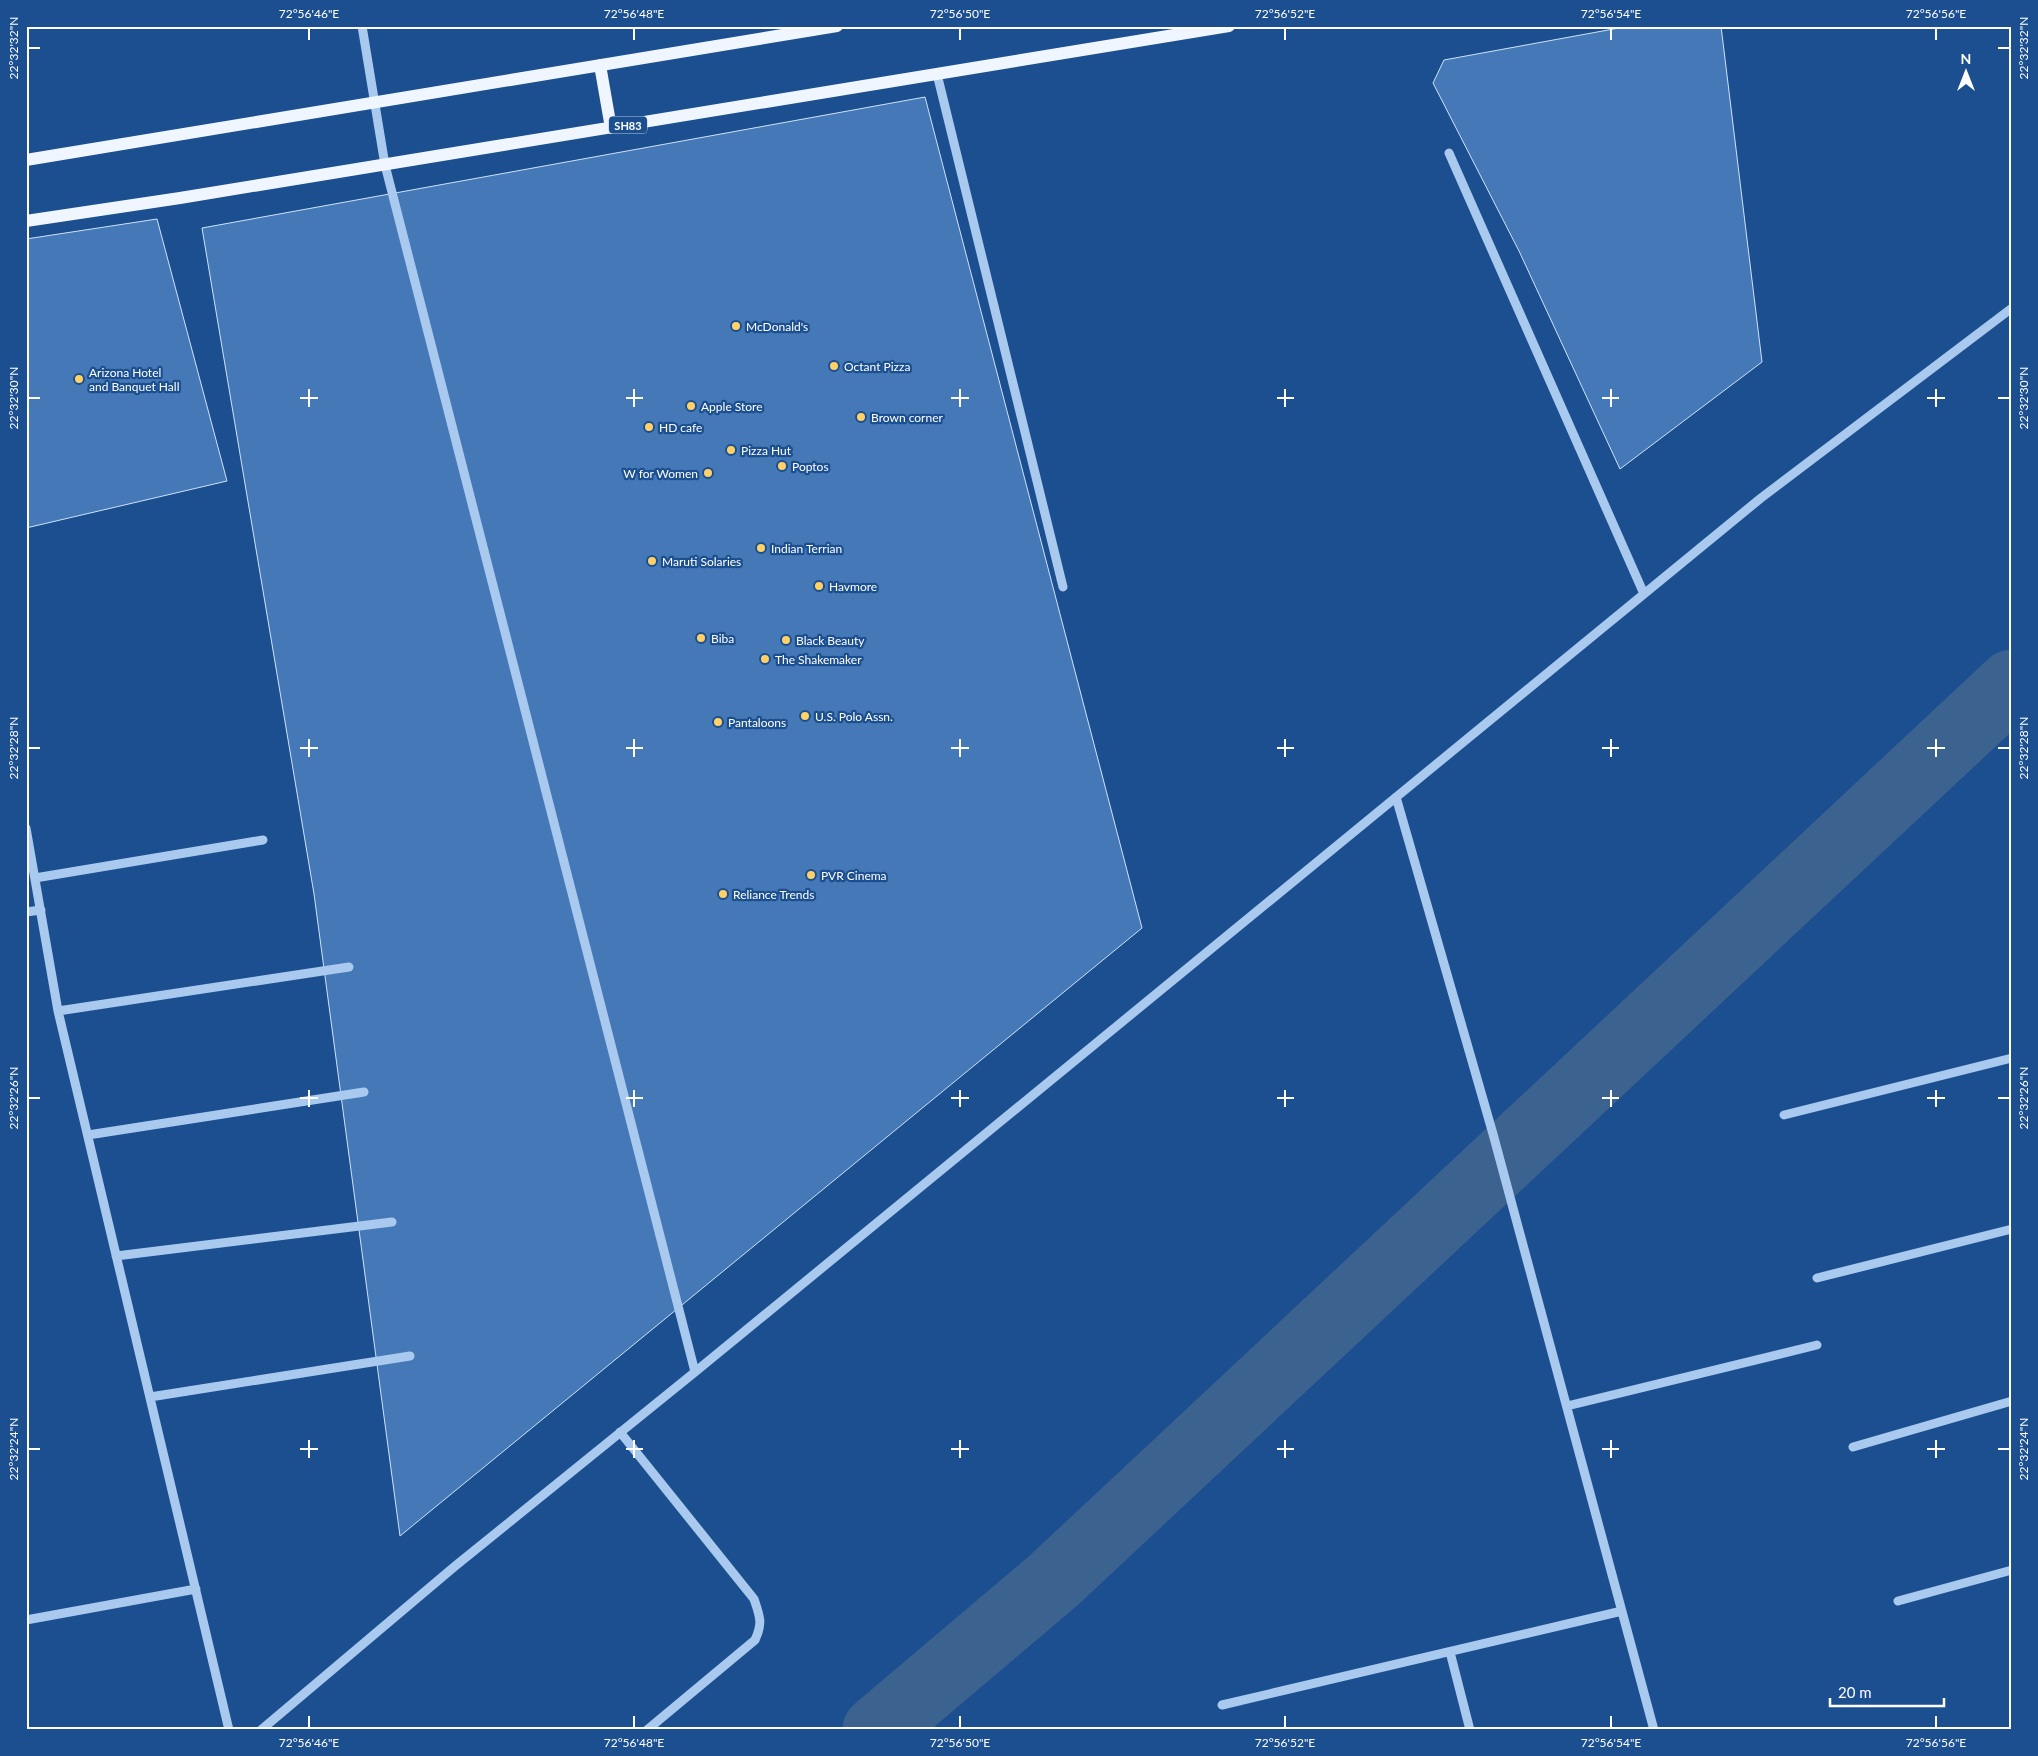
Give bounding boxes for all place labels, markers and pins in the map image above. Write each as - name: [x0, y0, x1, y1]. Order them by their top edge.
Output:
- place label: McDonald's: [746, 319, 808, 334]
- marker: McDonald's: [730, 320, 742, 332]
- place label: Octant Pizza: [844, 359, 910, 374]
- marker: Octant Pizza: [828, 360, 840, 372]
- place label: Arizona Hotel and Banquet Hall: [89, 365, 179, 394]
- marker: Arizona Hotel and Banquet Hall: [73, 373, 85, 385]
- place label: Apple Store: [701, 399, 763, 414]
- marker: Apple Store: [685, 400, 697, 412]
- place label: Brown corner: [871, 410, 943, 425]
- marker: Brown corner: [855, 411, 867, 423]
- place label: HD cafe: [659, 420, 702, 435]
- marker: HD cafe: [643, 421, 655, 433]
- place label: Pizza Hut: [741, 443, 792, 458]
- marker: Pizza Hut: [725, 444, 737, 456]
- place label: Poptos: [792, 459, 829, 474]
- marker: Poptos: [776, 460, 788, 472]
- place label: W for Women: [623, 466, 698, 481]
- marker: W for Women: [702, 467, 714, 479]
- place label: Indian Terrian: [771, 541, 842, 556]
- marker: Indian Terrian: [755, 542, 767, 554]
- place label: Maruti Solaries: [662, 554, 741, 569]
- marker: Maruti Solaries: [646, 555, 658, 567]
- place label: Havmore: [829, 579, 877, 594]
- marker: Havmore: [813, 580, 825, 592]
- place label: Biba: [711, 631, 734, 646]
- marker: Biba: [695, 632, 707, 644]
- place label: Black Beauty: [796, 633, 865, 648]
- marker: Black Beauty: [780, 634, 792, 646]
- place label: The Shakemaker: [775, 652, 862, 667]
- marker: The Shakemaker: [759, 653, 771, 665]
- place label: U.S. Polo Assn.: [815, 709, 893, 724]
- marker: U.S. Polo Assn.: [799, 710, 811, 722]
- place label: Pantaloons: [728, 715, 786, 730]
- marker: Pantaloons: [712, 716, 724, 728]
- place label: PVR Cinema: [821, 868, 887, 883]
- marker: PVR Cinema: [805, 869, 817, 881]
- place label: Reliance Trends: [733, 887, 814, 902]
- marker: Reliance Trends: [717, 888, 729, 900]

